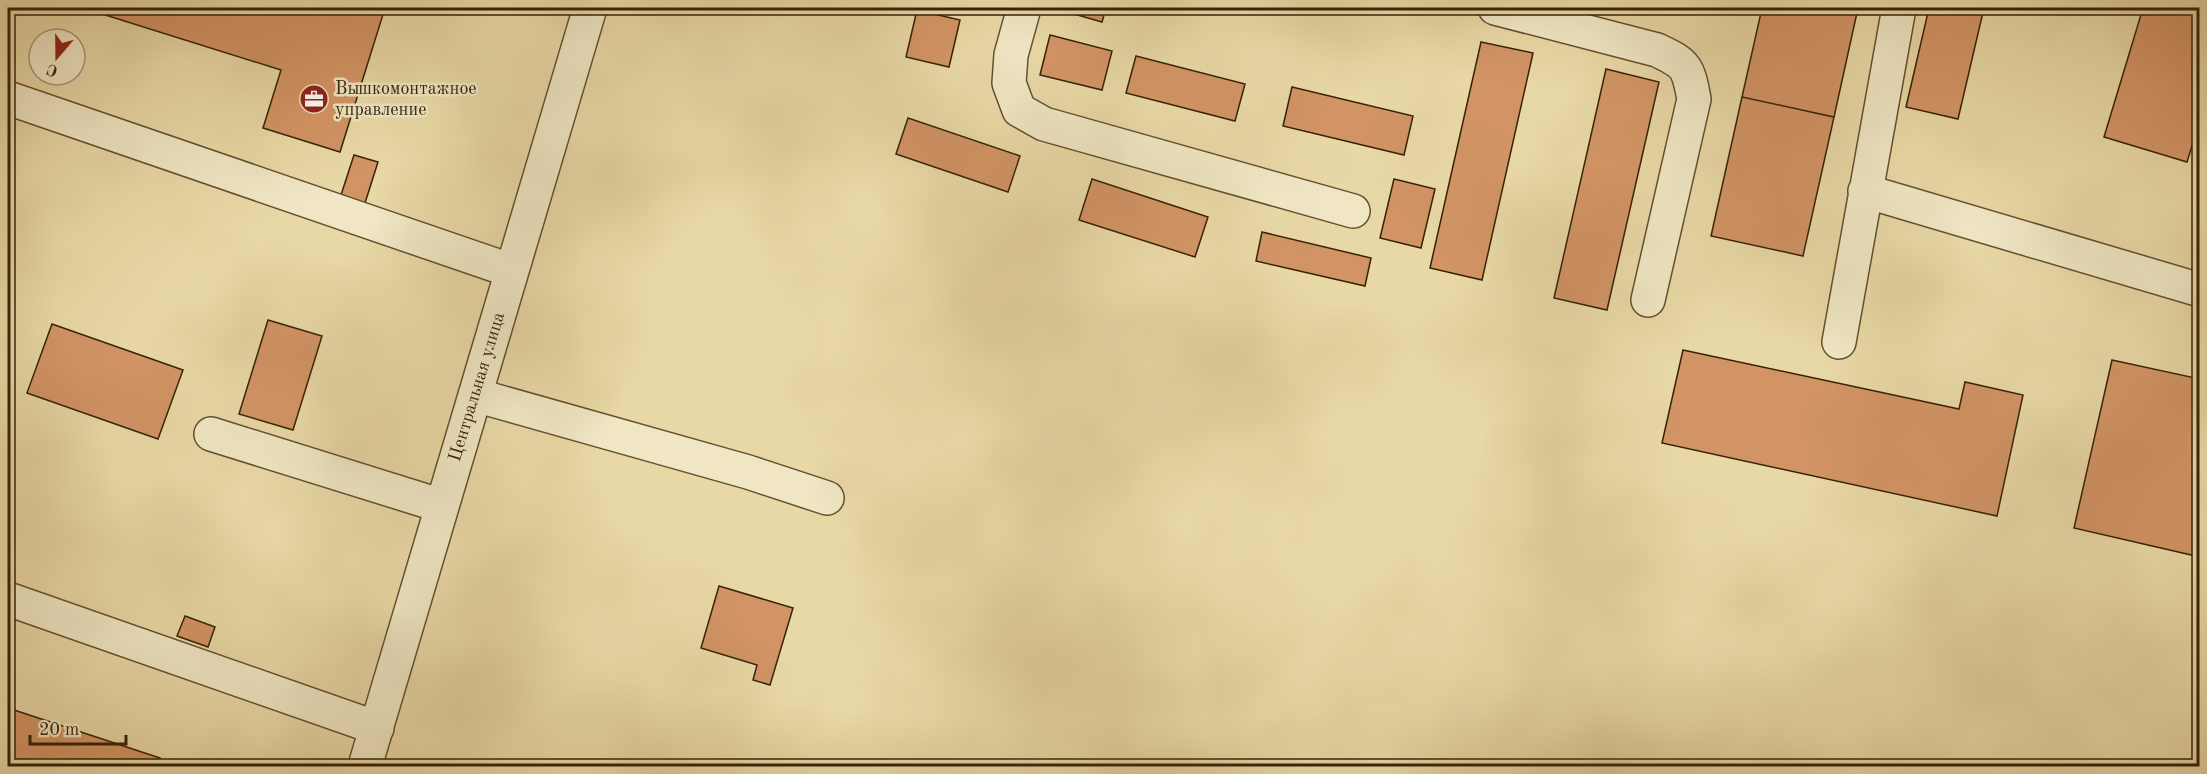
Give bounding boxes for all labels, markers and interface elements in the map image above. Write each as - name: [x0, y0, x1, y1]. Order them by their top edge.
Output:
- north arrow: [27, 27, 87, 87]
- text: С: [45, 60, 60, 79]
- place label: Вышкомонтажное управление: [335, 80, 477, 119]
- office icon: Вышкомонтажное управление: [298, 83, 330, 115]
- street label: Центральная улица: [446, 310, 508, 464]
- scale bar: [30, 708, 126, 746]
- text: 20 m: [39, 721, 79, 739]

